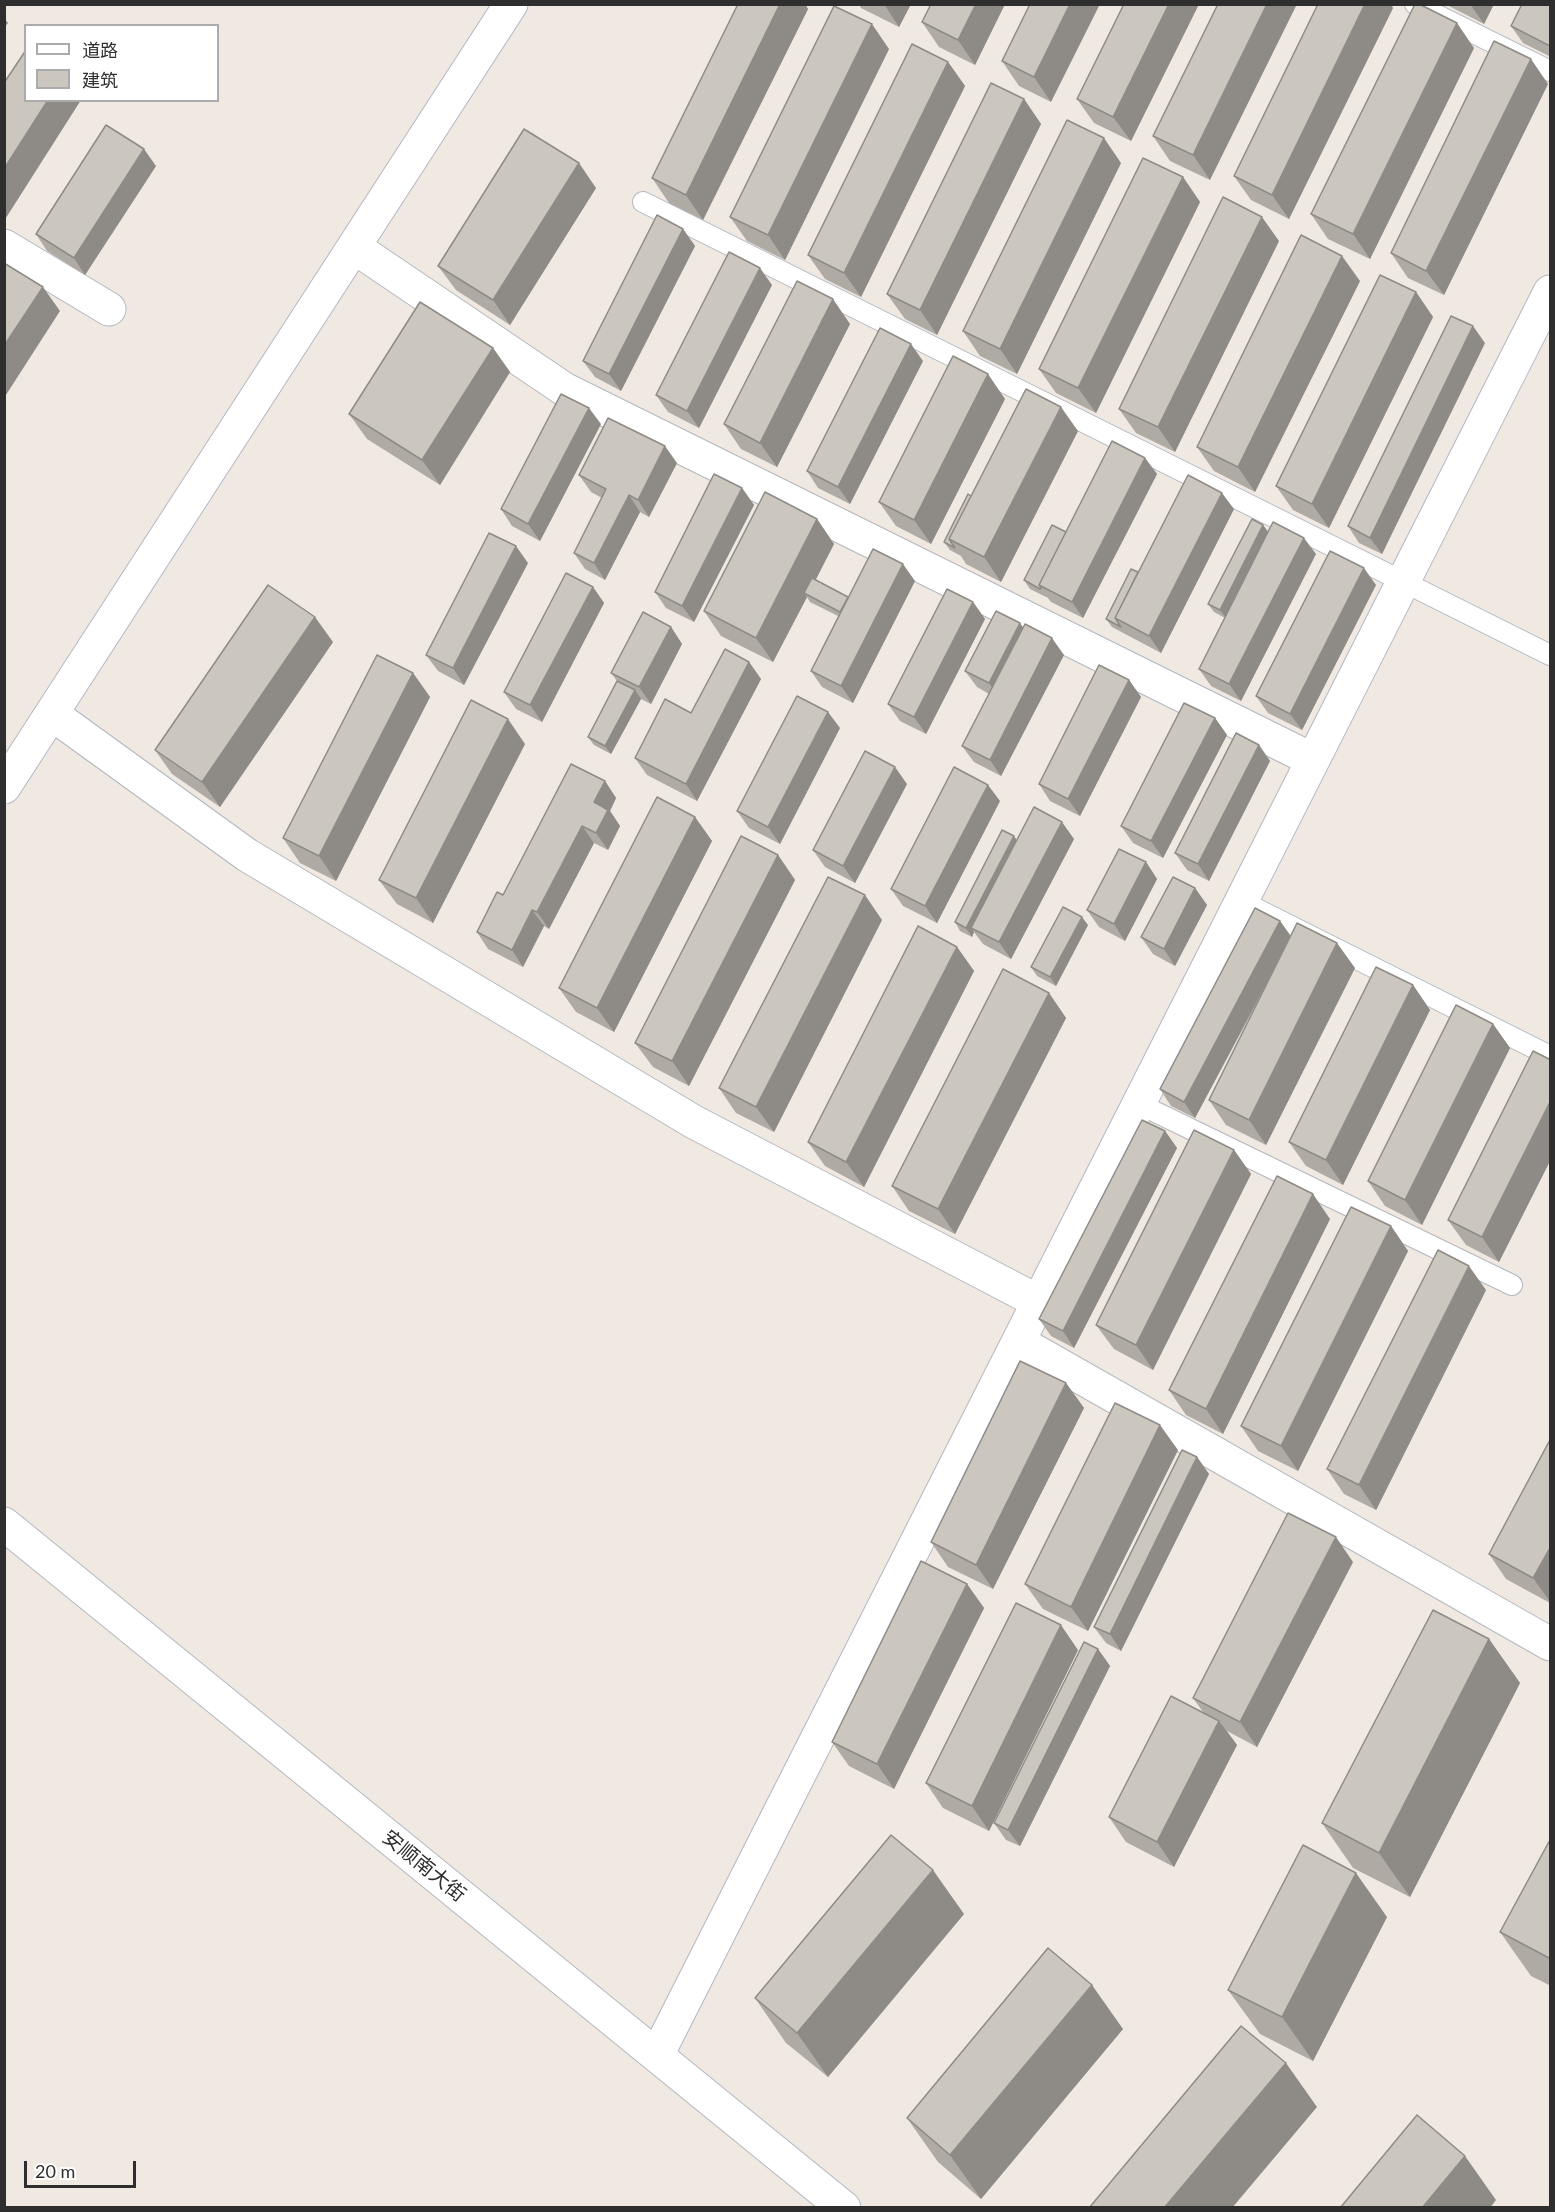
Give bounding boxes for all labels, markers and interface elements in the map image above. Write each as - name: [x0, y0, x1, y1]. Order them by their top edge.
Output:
- legend: [24, 24, 219, 102]
- text: 道路: [82, 39, 118, 61]
- text: 建筑: [82, 69, 118, 91]
- street label: 安顺南大街: [378, 1825, 470, 1907]
- scale bar: [27, 2149, 140, 2187]
- text: 20 m: [35, 2160, 75, 2182]

